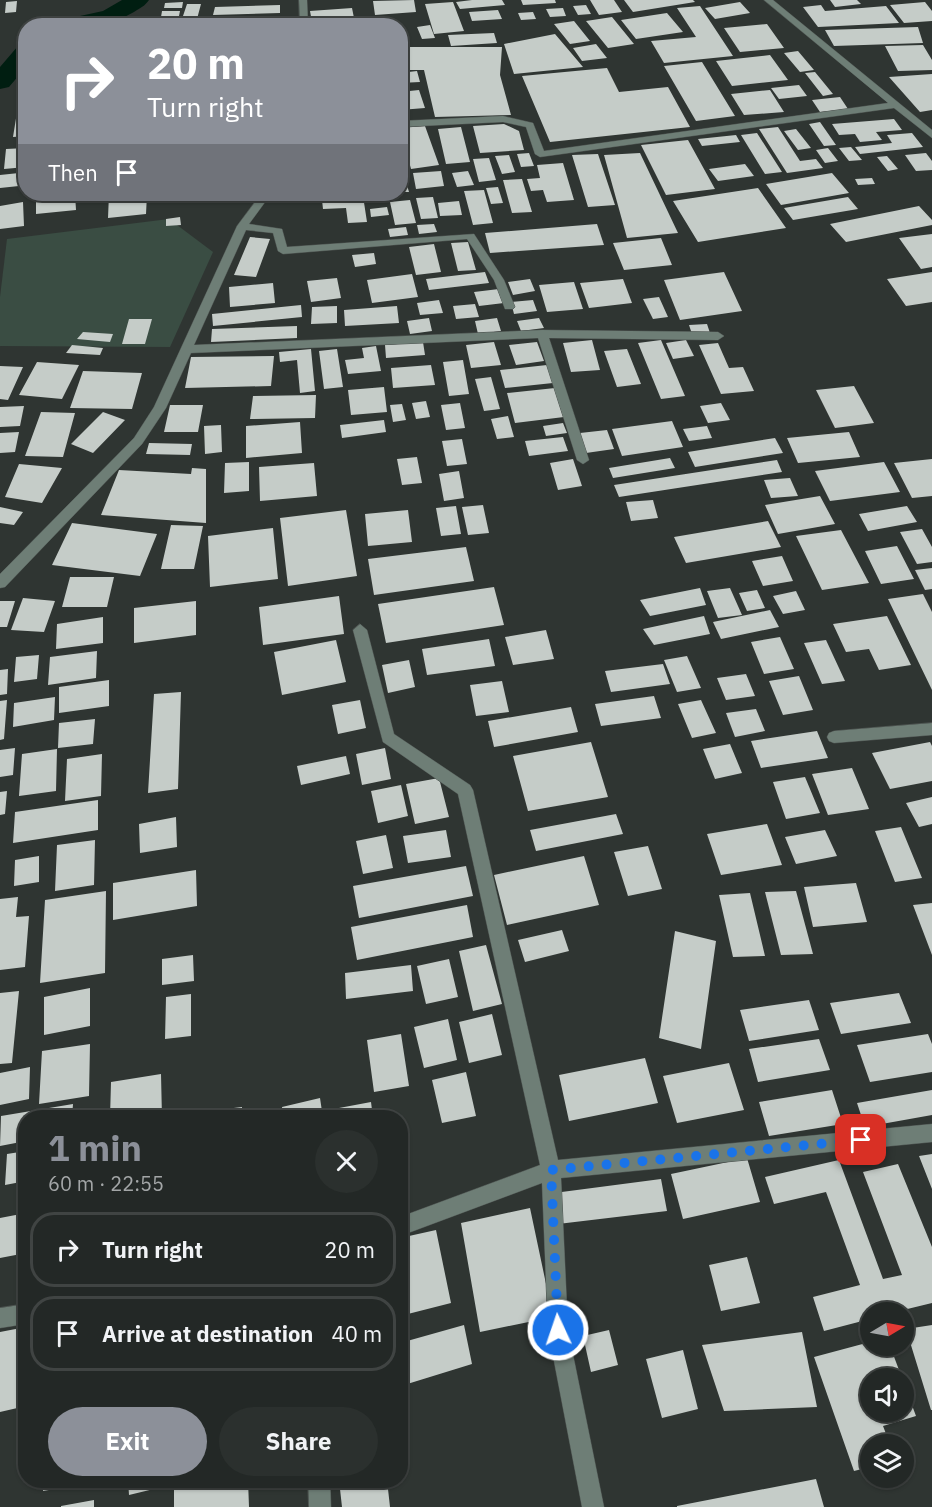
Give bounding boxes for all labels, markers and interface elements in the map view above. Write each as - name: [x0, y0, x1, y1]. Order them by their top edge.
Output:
- text: 20 m: [147, 36, 245, 91]
- icon: right: [48, 42, 126, 120]
- text: Turn right: [147, 89, 264, 124]
- icon: arrive: [110, 156, 143, 189]
- text: Then: [48, 158, 98, 187]
- pin: [835, 1114, 886, 1165]
- icon: arrive: [844, 1123, 877, 1156]
- text: 1 min: [48, 1124, 142, 1171]
- button: close: [315, 1130, 378, 1193]
- text: 60 m · 22:55: [48, 1170, 164, 1197]
- icon: right: [51, 1233, 84, 1266]
- text: Turn right: [102, 1235, 203, 1264]
- text: 20 m: [324, 1235, 375, 1264]
- position arrow: [526, 1298, 590, 1362]
- north arrow: [860, 1302, 914, 1356]
- map controls: [860, 1302, 914, 1488]
- icon: arrive: [51, 1317, 84, 1350]
- text: Arrive at destination: [102, 1319, 313, 1348]
- text: 40 m: [331, 1319, 382, 1348]
- button: sound: [860, 1368, 914, 1422]
- button: Exit: [48, 1407, 207, 1476]
- button: Share: [219, 1407, 378, 1476]
- button: layers: [860, 1434, 914, 1488]

